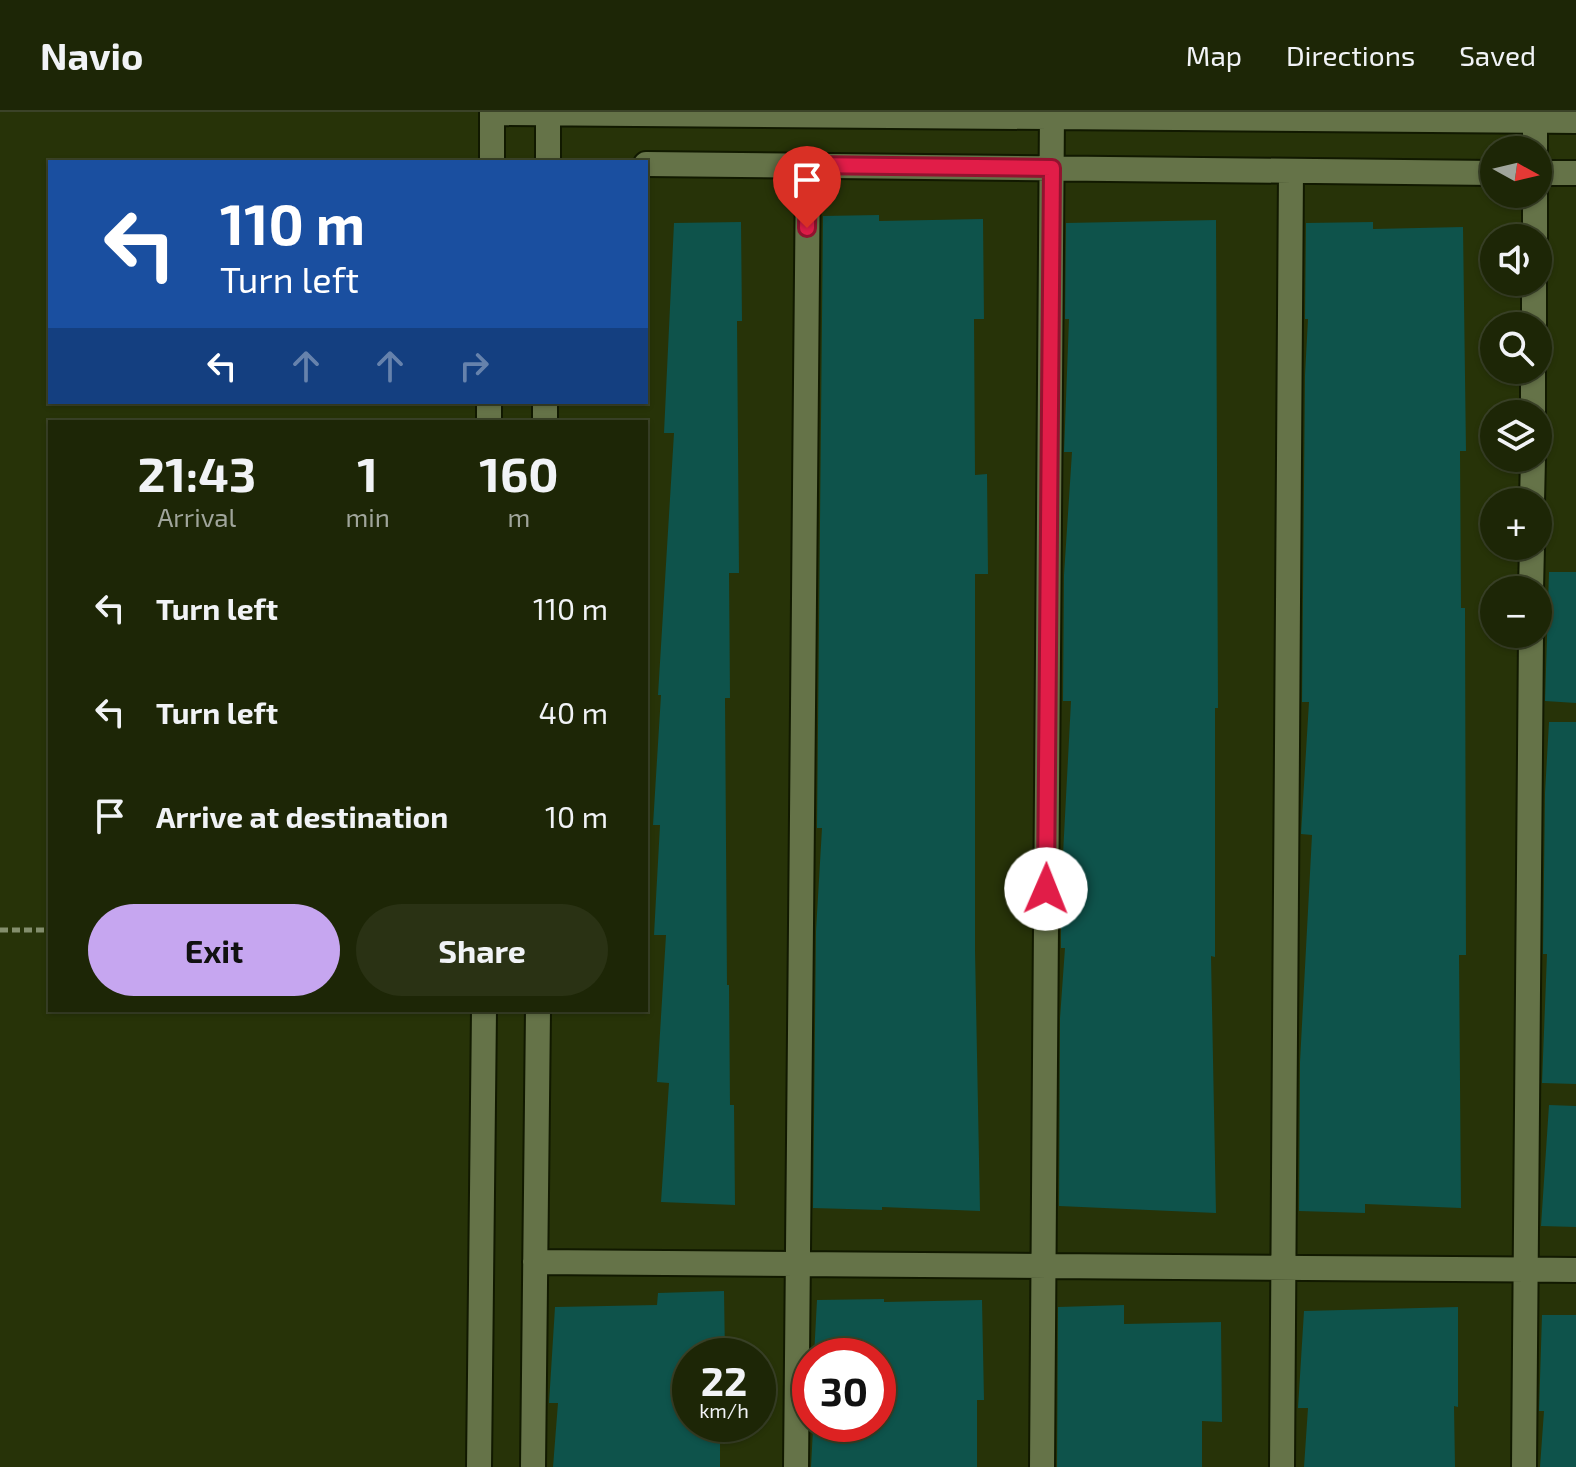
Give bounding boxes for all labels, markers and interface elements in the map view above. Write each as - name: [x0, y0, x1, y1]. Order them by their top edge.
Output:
- text: Navio: [40, 32, 143, 78]
- text: Map: [1186, 38, 1242, 72]
- text: Directions: [1286, 38, 1415, 72]
- text: Saved: [1459, 38, 1536, 72]
- north arrow: [1480, 136, 1552, 208]
- map controls: [1480, 136, 1552, 648]
- pin: [773, 146, 841, 228]
- icon: arrive: [785, 158, 829, 202]
- text: 110 m: [220, 189, 365, 256]
- icon: left: [88, 192, 192, 296]
- button: sound: [1480, 224, 1552, 296]
- text: Turn left: [220, 257, 359, 300]
- button: search: [1480, 312, 1552, 384]
- icon: left: [200, 344, 244, 388]
- icon: ahead: [284, 344, 328, 388]
- icon: ahead: [368, 344, 412, 388]
- icon: right: [452, 344, 496, 388]
- button: layers: [1480, 400, 1552, 472]
- text: 21:43: [137, 444, 256, 502]
- text: 1: [357, 444, 378, 502]
- text: 160: [479, 444, 559, 502]
- button: +: [1480, 488, 1552, 560]
- text: Arrival: [157, 501, 236, 532]
- text: min: [346, 501, 390, 532]
- text: m: [508, 501, 530, 532]
- button: −: [1480, 576, 1552, 648]
- icon: left: [88, 586, 132, 630]
- text: Turn left: [156, 590, 278, 626]
- text: 110 m: [533, 590, 608, 626]
- icon: left: [88, 690, 132, 734]
- text: Turn left: [156, 694, 278, 730]
- text: 40 m: [538, 694, 608, 730]
- icon: arrive: [88, 794, 132, 838]
- text: Arrive at destination: [156, 798, 448, 834]
- text: 10 m: [545, 798, 608, 834]
- position arrow: [1004, 847, 1088, 931]
- button: Exit: [88, 904, 340, 996]
- button: Share: [356, 904, 608, 996]
- speed limit sign: 30: [792, 1338, 896, 1442]
- text: 22: [701, 1356, 747, 1404]
- text: km/h: [699, 1398, 749, 1422]

